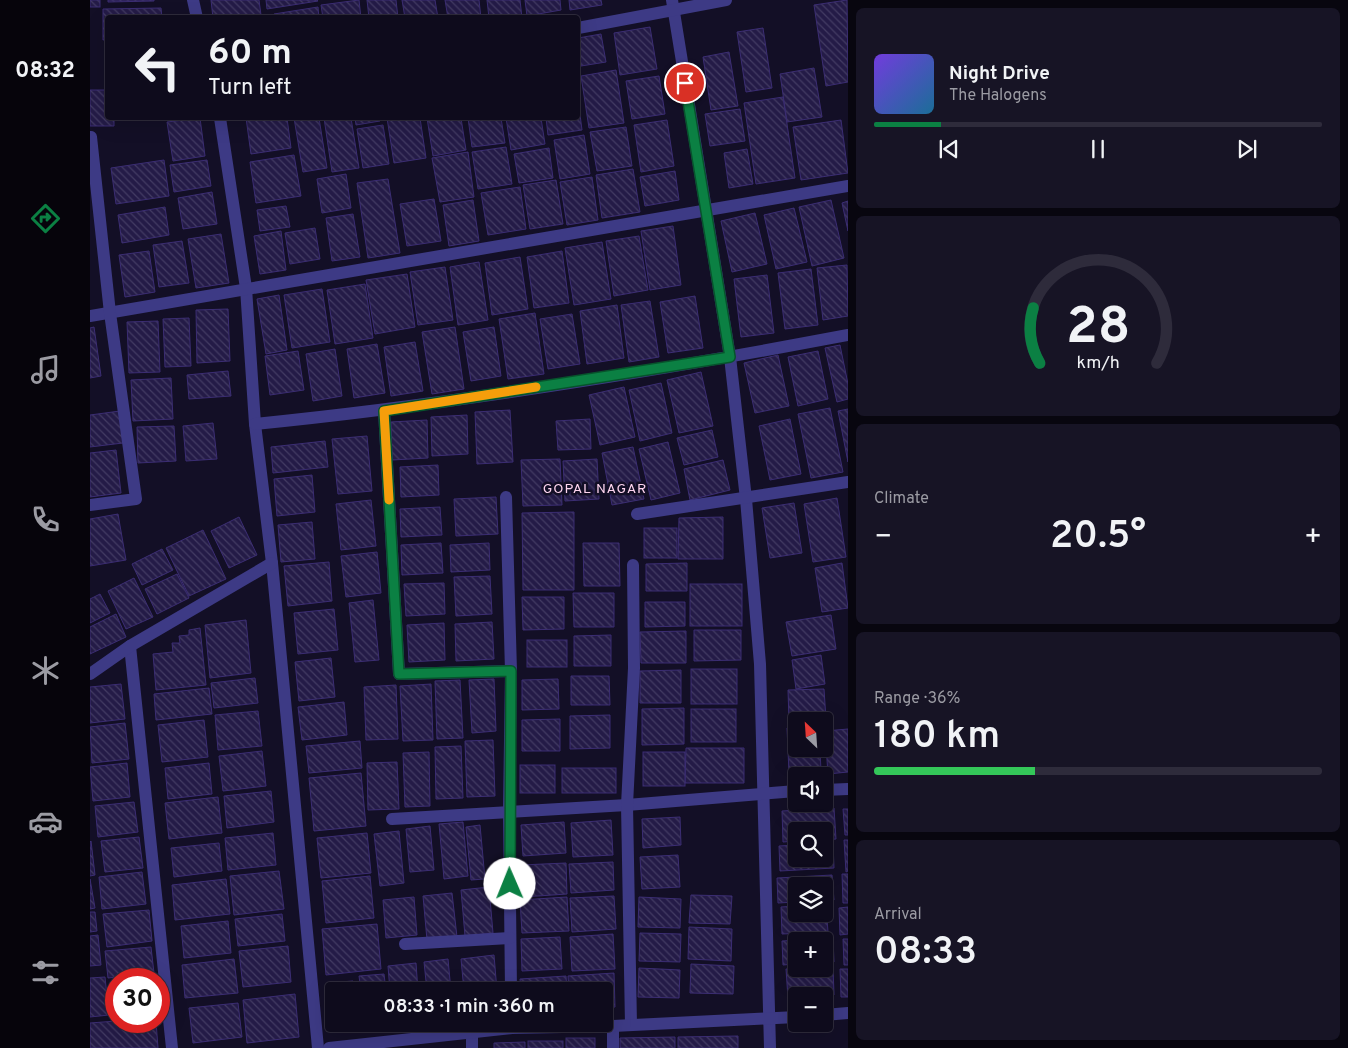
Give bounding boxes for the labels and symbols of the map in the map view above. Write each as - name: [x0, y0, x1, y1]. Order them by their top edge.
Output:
- pin: [664, 62, 706, 104]
- district label: GOPAL NAGAR: [543, 481, 647, 498]
- north arrow: [788, 712, 832, 758]
- position arrow: [483, 857, 535, 909]
- speed limit sign: 30: [105, 968, 170, 1033]

